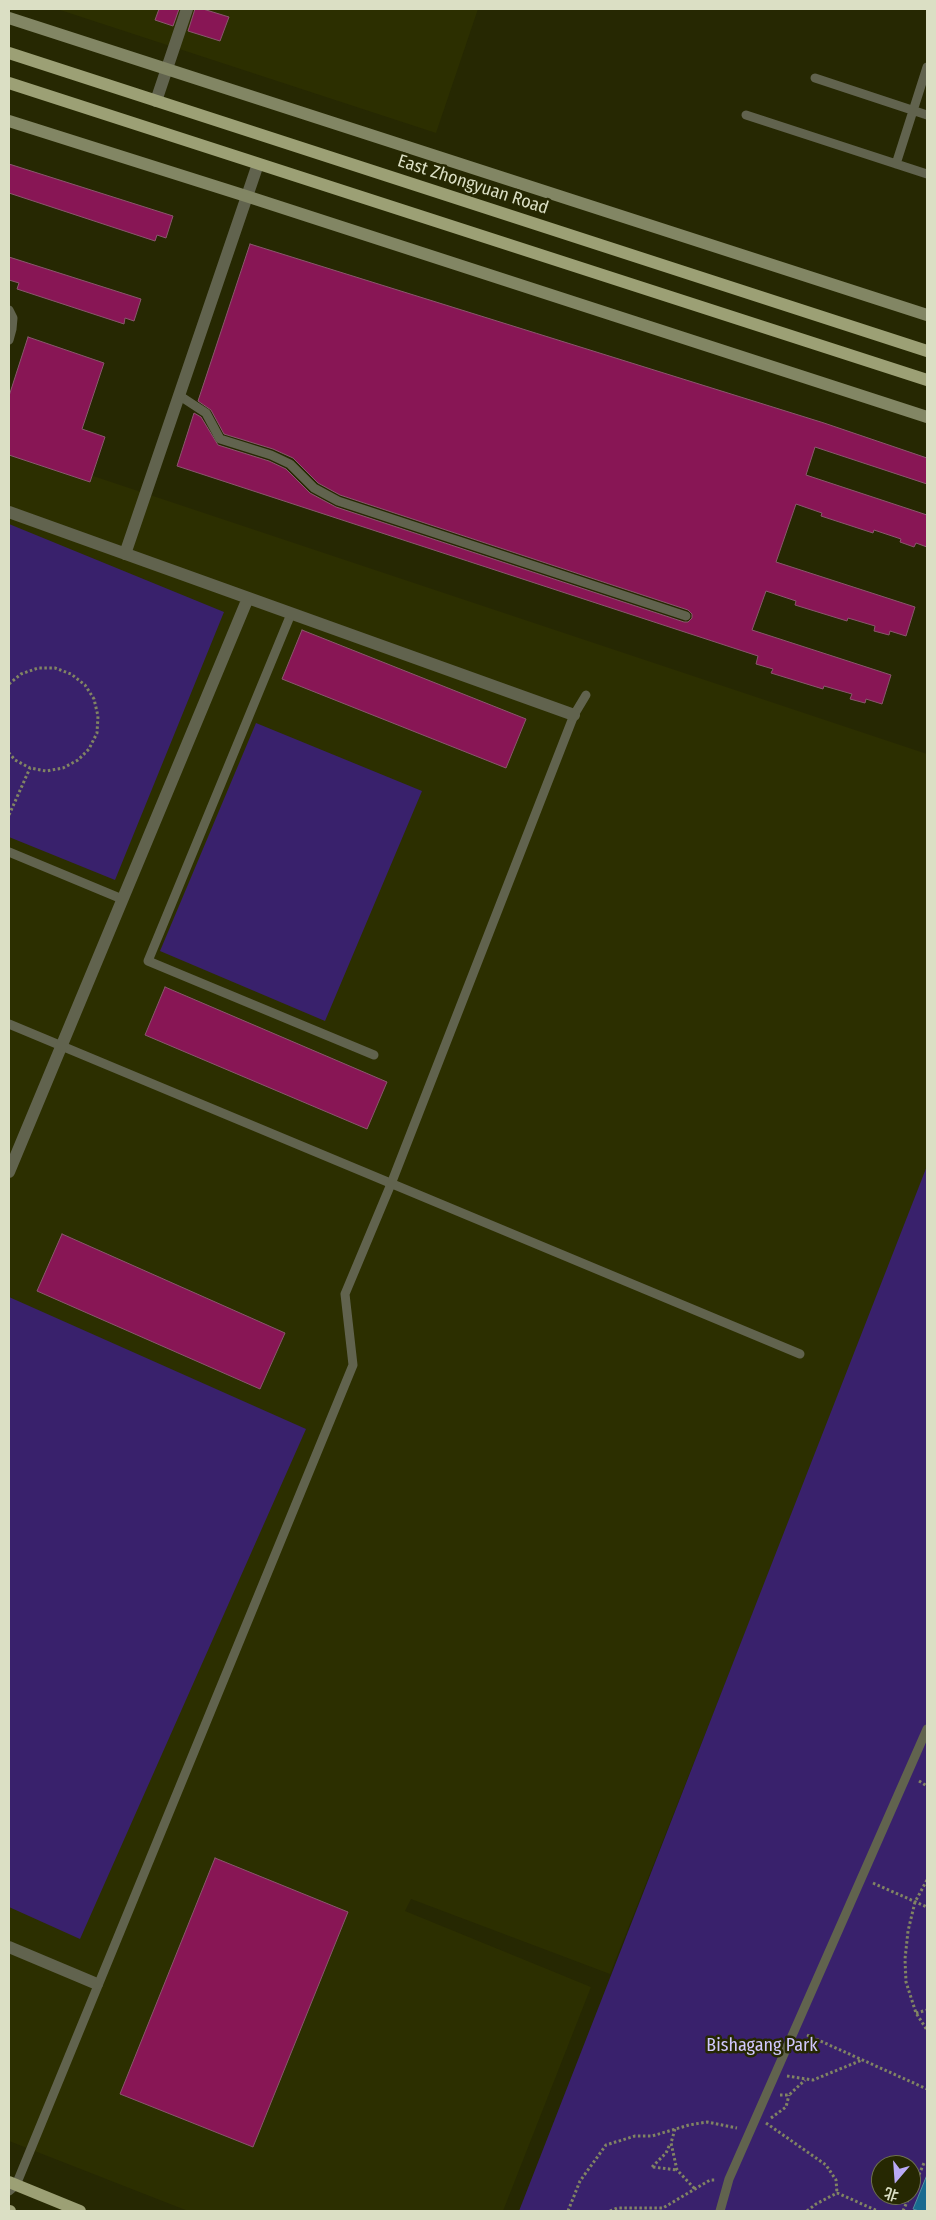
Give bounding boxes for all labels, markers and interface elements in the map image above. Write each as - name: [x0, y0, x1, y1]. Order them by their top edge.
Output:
- street label: East Zhongyuan Road: [395, 150, 551, 220]
- park label: Bishagang Park: [706, 2035, 818, 2057]
- north arrow: [871, 2155, 921, 2205]
- text: 北: [882, 2184, 901, 2204]

